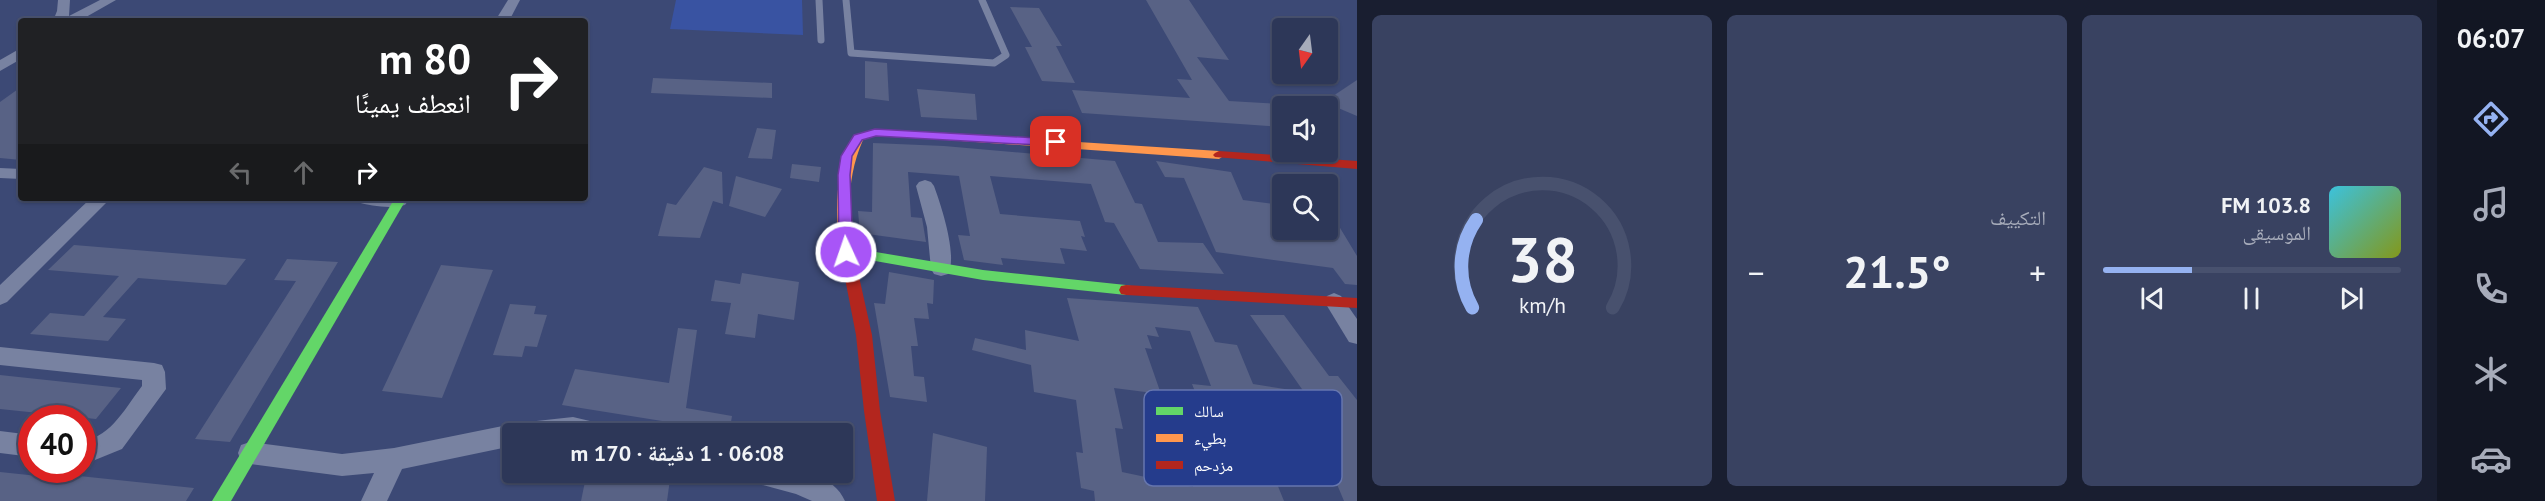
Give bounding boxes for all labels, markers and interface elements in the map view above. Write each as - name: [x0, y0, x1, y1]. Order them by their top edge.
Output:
- north arrow: [1272, 18, 1338, 84]
- map controls: [1272, 18, 1338, 240]
- text: 06:07: [2457, 21, 2525, 55]
- text: 80 m: [379, 31, 471, 86]
- icon: right: [492, 42, 570, 120]
- text: انعطف يمينًا: [355, 86, 471, 120]
- button: sound: [1272, 96, 1338, 162]
- icon: directions: [2470, 98, 2512, 140]
- pin: [1030, 116, 1081, 167]
- icon: arrive: [1039, 125, 1072, 158]
- icon: left: [224, 156, 257, 189]
- icon: ahead: [287, 156, 320, 189]
- icon: right: [350, 156, 383, 189]
- button: search: [1272, 174, 1338, 240]
- icon: music: [2470, 183, 2512, 225]
- text: 103.8 FM: [2221, 191, 2311, 219]
- text: التكييف: [1990, 205, 2046, 231]
- text: 38: [1507, 218, 1577, 299]
- position arrow: [814, 220, 878, 284]
- text: الموسيقى: [2243, 220, 2311, 246]
- text: 21.5°: [1843, 242, 1951, 300]
- text: −: [1748, 251, 1765, 294]
- text: +: [2029, 251, 2046, 294]
- icon: phone: [2470, 268, 2512, 310]
- icon: previous: [2136, 282, 2169, 315]
- icon: pause: [2235, 282, 2268, 315]
- icon: next: [2335, 282, 2368, 315]
- text: km/h: [1518, 291, 1565, 319]
- icon: climate: [2470, 353, 2512, 395]
- legend: [1144, 390, 1342, 486]
- text: سالك: [1194, 401, 1224, 421]
- speed limit sign: 40: [18, 405, 96, 483]
- text: بطيء: [1194, 428, 1226, 451]
- icon: car: [2470, 438, 2512, 480]
- text: 06:08 · 1 دقيقة · 170 m: [570, 439, 785, 467]
- text: مزدحم: [1194, 455, 1233, 476]

